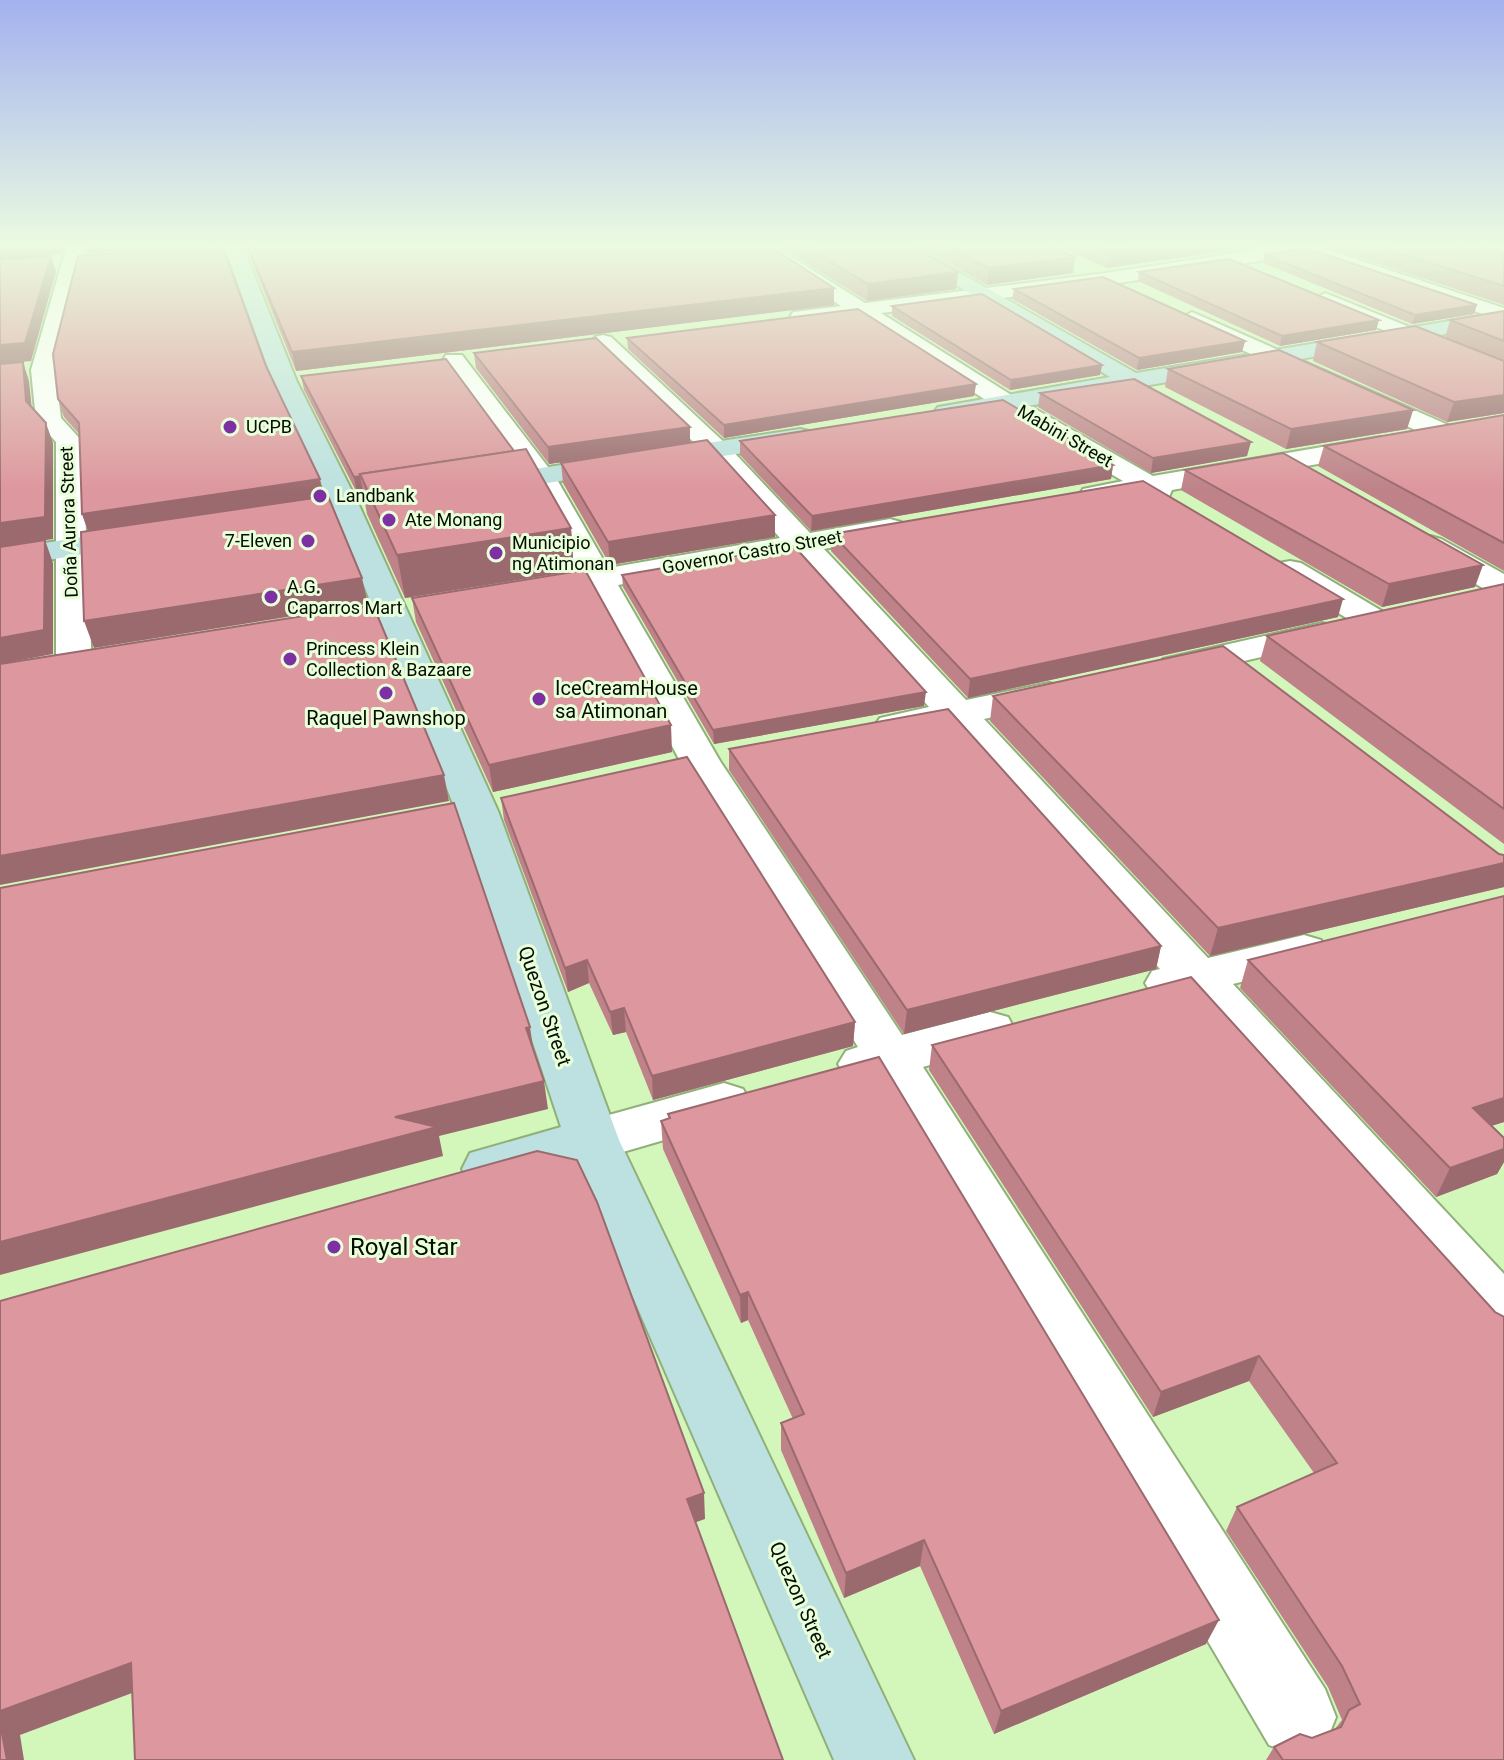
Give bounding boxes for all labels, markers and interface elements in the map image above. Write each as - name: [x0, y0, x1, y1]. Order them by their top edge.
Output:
- street label: Mabini Street: [1014, 400, 1117, 471]
- place label: UCPB: [246, 416, 292, 437]
- marker: UCPB: [221, 418, 239, 436]
- street label: Doña Aurora Street: [55, 446, 82, 598]
- place label: Landbank: [336, 485, 415, 506]
- marker: Landbank: [311, 487, 329, 505]
- place label: Ate Monang: [405, 509, 502, 530]
- marker: Ate Monang: [380, 511, 398, 529]
- street label: Governor Castro Street: [660, 525, 844, 578]
- place label: 7-Eleven: [225, 530, 292, 551]
- marker: 7-Eleven: [299, 532, 317, 550]
- place label: Municipio ng Atimonan: [512, 532, 614, 574]
- marker: Municipio ng Atimonan: [487, 544, 505, 562]
- place label: A.G. Caparros Mart: [287, 576, 402, 618]
- marker: A.G. Caparros Mart: [262, 588, 280, 606]
- place label: Princess Klein Collection & Bazaare: [306, 638, 471, 680]
- marker: Princess Klein Collection & Bazaare: [281, 650, 299, 668]
- place label: IceCreamHouse sa Atimonan: [555, 676, 698, 723]
- marker: Raquel Pawnshop: [377, 684, 395, 702]
- marker: IceCreamHouse sa Atimonan: [530, 690, 548, 708]
- place label: Raquel Pawnshop: [306, 706, 466, 730]
- street label: Quezon Street: [513, 943, 577, 1069]
- place label: Royal Star: [350, 1233, 458, 1261]
- marker: Royal Star: [325, 1238, 343, 1256]
- street label: Quezon Street: [765, 1538, 837, 1662]

